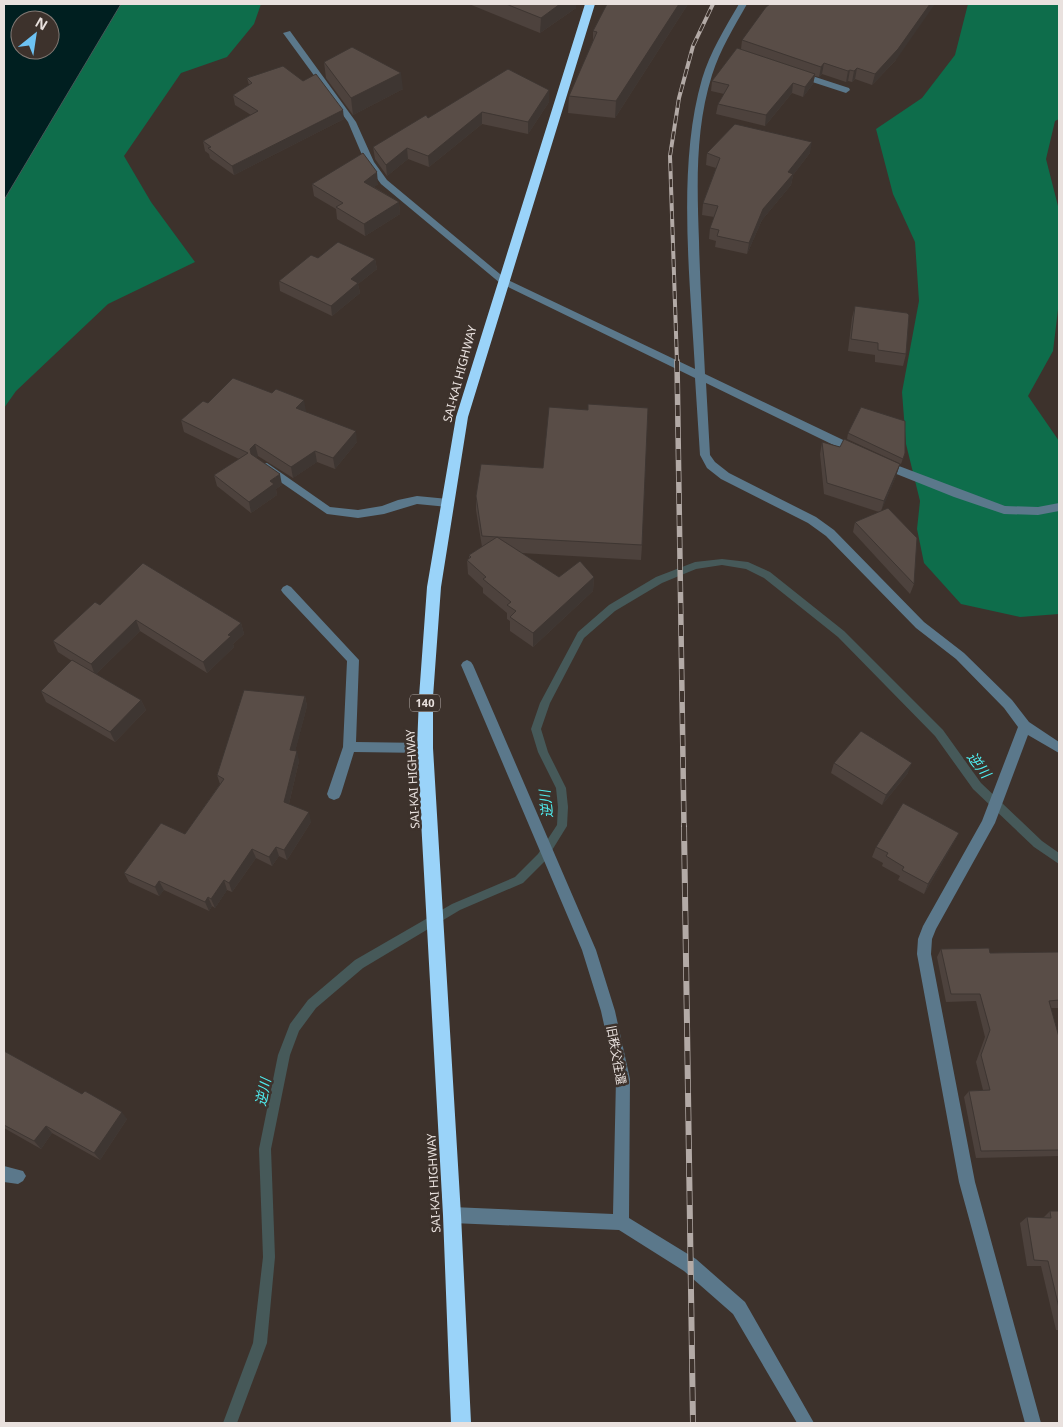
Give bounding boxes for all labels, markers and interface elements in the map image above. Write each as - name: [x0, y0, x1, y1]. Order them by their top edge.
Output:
- north arrow: [10, 10, 60, 60]
- text: N: [32, 12, 51, 34]
- street label: SAI-KAI HIGHWAY: [438, 323, 481, 424]
- road number: 140: [410, 694, 440, 711]
- street label: SAI-KAI HIGHWAY: [401, 729, 424, 829]
- water label: 逆川: [963, 748, 997, 783]
- water label: 逆川: [534, 787, 556, 819]
- street label: 旧秩父往還: [603, 1024, 630, 1086]
- water label: 逆川: [251, 1074, 275, 1107]
- street label: SAI-KAI HIGHWAY: [422, 1133, 445, 1233]

